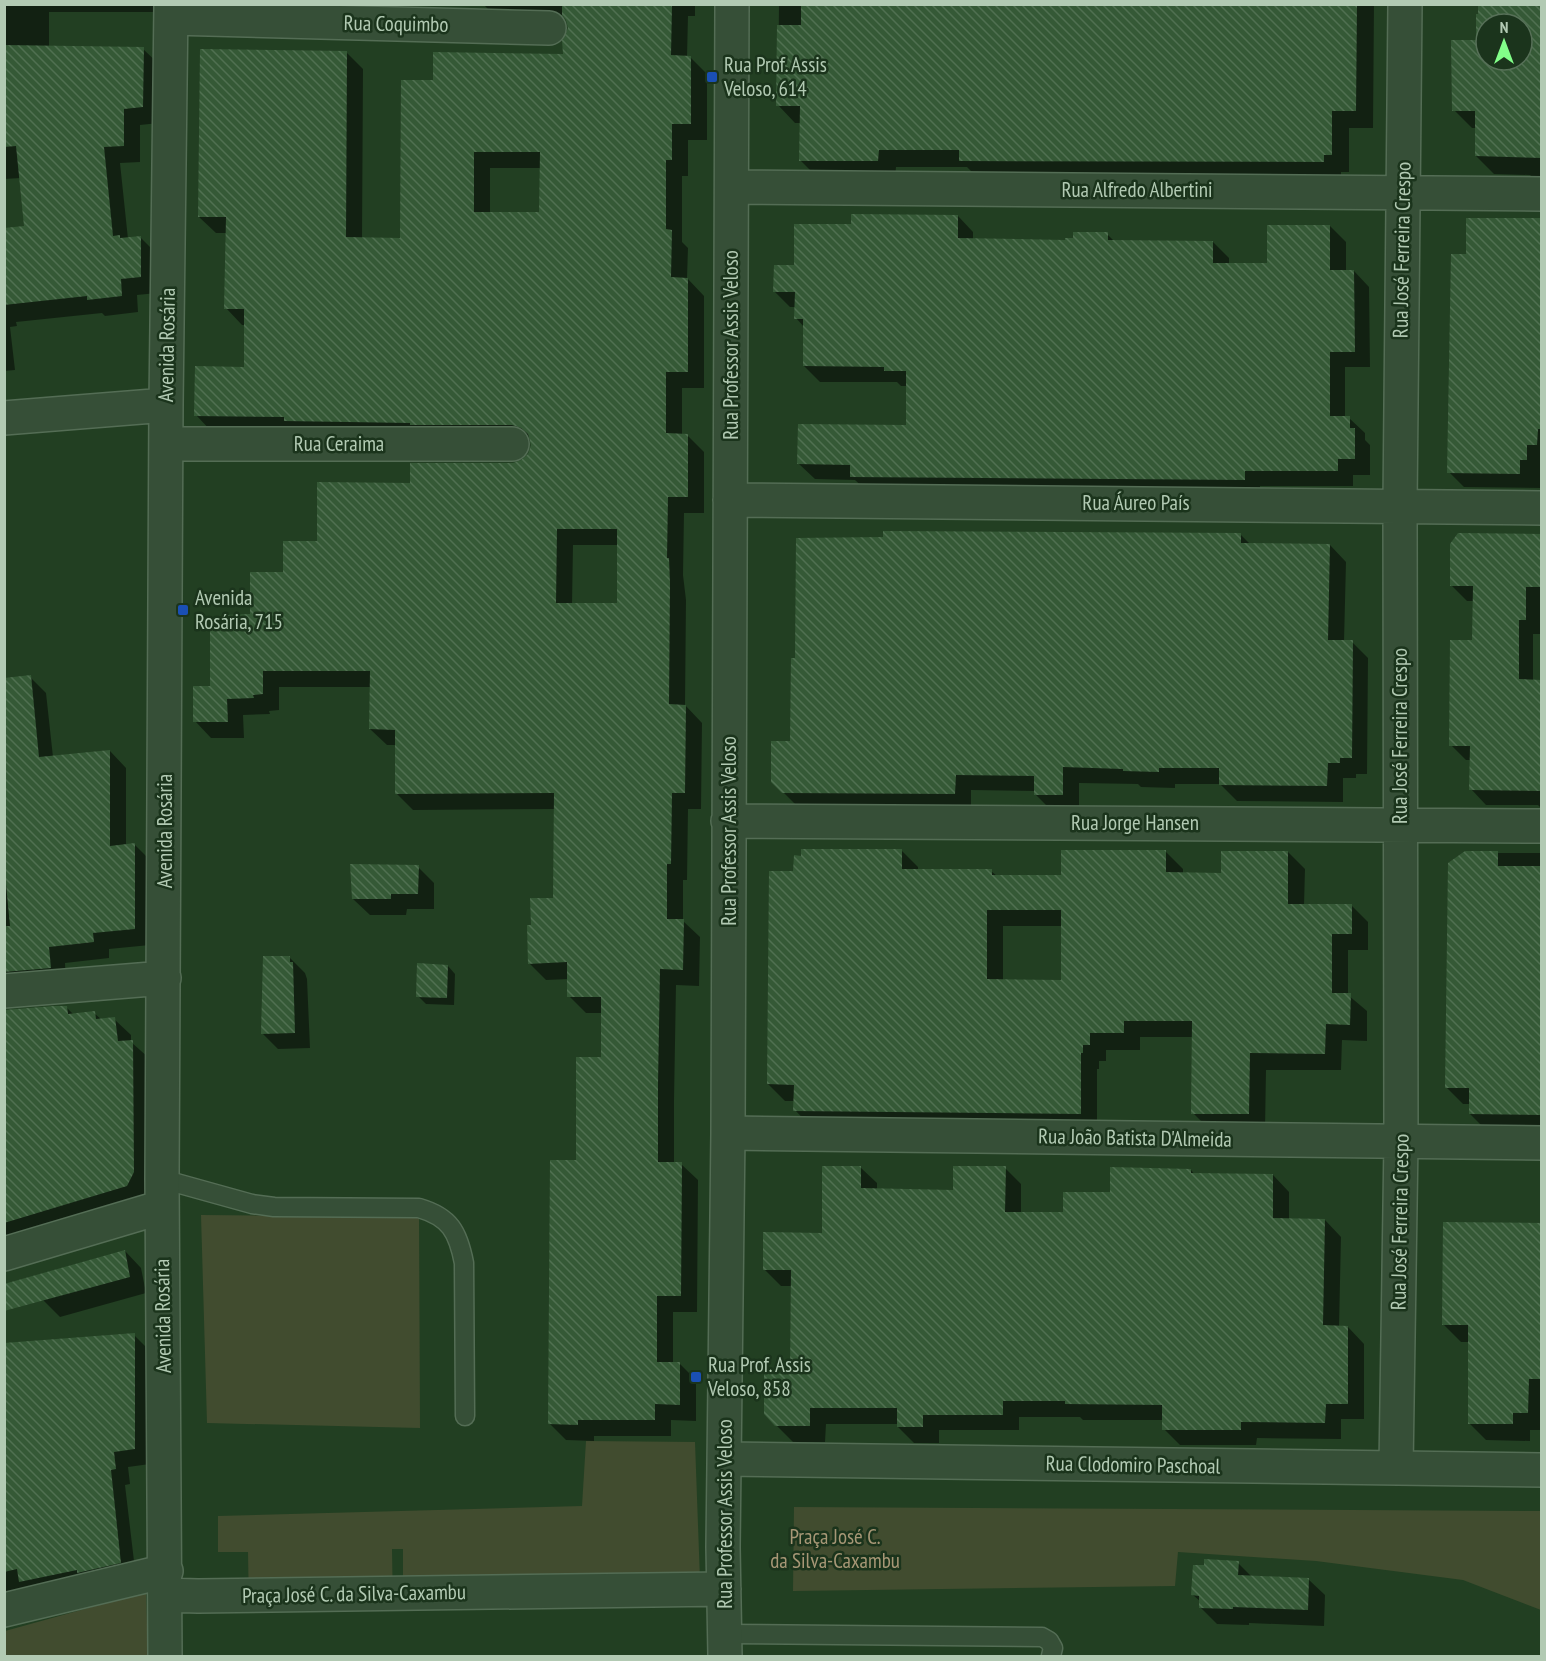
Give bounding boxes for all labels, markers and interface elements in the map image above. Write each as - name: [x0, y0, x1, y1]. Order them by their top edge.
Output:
- street label: Rua Coquimbo: [343, 9, 449, 38]
- north arrow: [1474, 12, 1534, 72]
- text: N: [1500, 17, 1508, 37]
- place label: Rua Prof. Assis Veloso, 614: [723, 51, 827, 102]
- marker: Rua Prof. Assis Veloso, 614: [705, 70, 719, 84]
- street label: Rua José Ferreira Crespo: [1386, 162, 1417, 338]
- street label: Rua Alfredo Albertini: [1061, 176, 1213, 203]
- street label: Rua Professor Assis Veloso: [717, 250, 744, 440]
- street label: Avenida Rosária: [152, 288, 181, 402]
- street label: Rua Ceraima: [294, 430, 384, 457]
- street label: Rua Áureo País: [1082, 489, 1190, 516]
- place label: Avenida Rosária, 715: [195, 584, 283, 635]
- marker: Avenida Rosária, 715: [176, 603, 190, 617]
- street label: Rua José Ferreira Crespo: [1386, 648, 1413, 824]
- street label: Rua Professor Assis Veloso: [715, 736, 742, 926]
- street label: Avenida Rosária: [151, 774, 178, 888]
- street label: Rua Jorge Hansen: [1071, 809, 1199, 836]
- street label: Rua João Batista D'Almeida: [1038, 1122, 1232, 1153]
- street label: Rua José Ferreira Crespo: [1384, 1134, 1415, 1310]
- street label: Avenida Rosária: [148, 1259, 177, 1373]
- place label: Rua Prof. Assis Veloso, 858: [707, 1351, 811, 1402]
- marker: Rua Prof. Assis Veloso, 858: [689, 1370, 703, 1384]
- street label: Rua Professor Assis Veloso: [711, 1419, 738, 1609]
- street label: Rua Clodomiro Paschoal: [1045, 1449, 1221, 1480]
- park label: Praça José C. da Silva-Caxambu: [770, 1523, 900, 1574]
- street label: Praça José C. da Silva-Caxambu: [242, 1578, 466, 1609]

